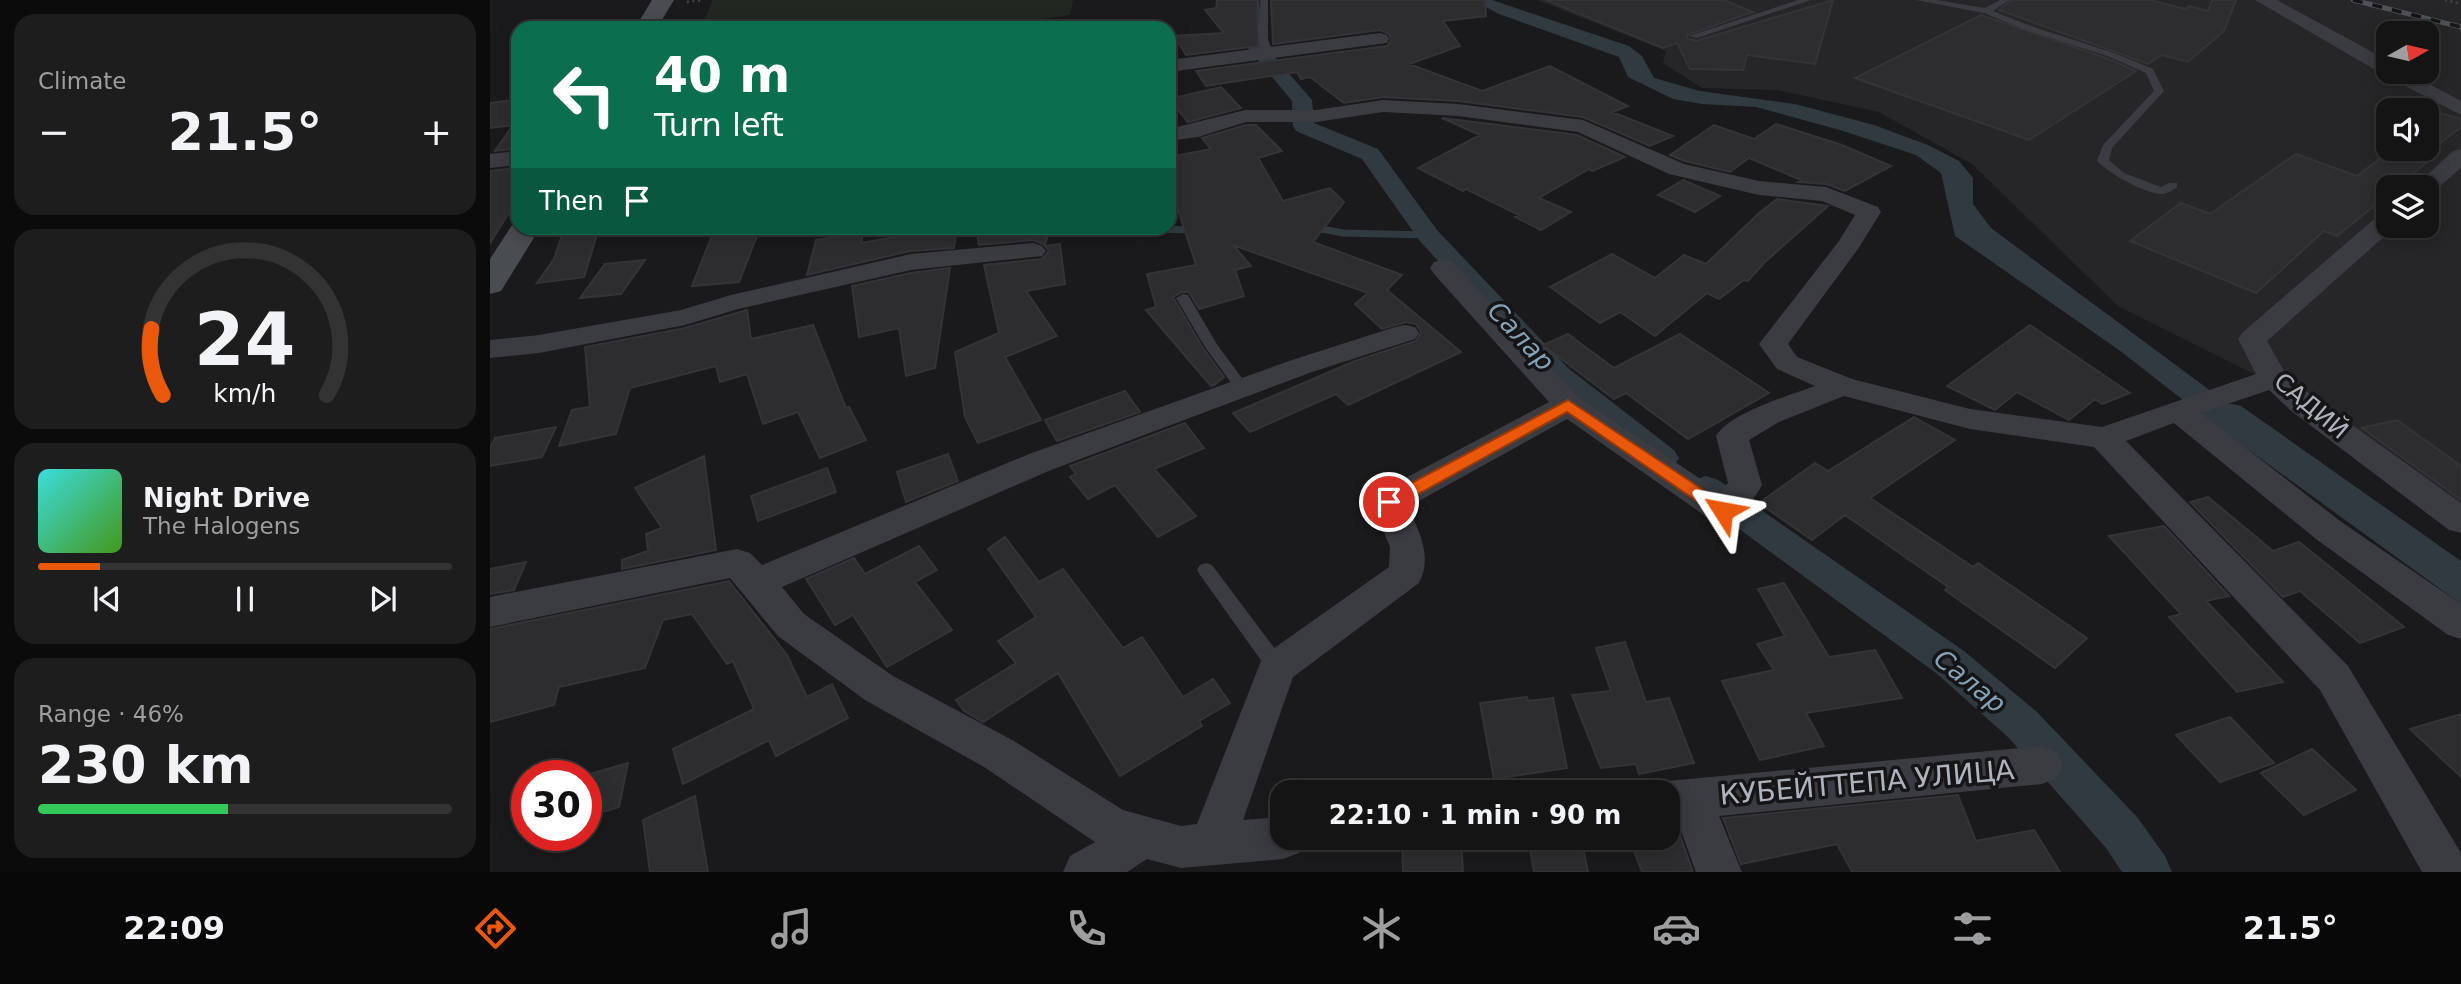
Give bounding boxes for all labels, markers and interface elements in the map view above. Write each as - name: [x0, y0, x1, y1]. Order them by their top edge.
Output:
- north arrow: [2376, 21, 2440, 84]
- map controls: [2376, 21, 2439, 238]
- text: 40 m: [654, 47, 790, 104]
- icon: left: [539, 49, 630, 140]
- text: Climate: [38, 68, 127, 94]
- button: sound: [2376, 98, 2439, 161]
- text: 21.5°: [168, 102, 322, 162]
- text: Turn left: [654, 106, 784, 144]
- text: −: [38, 110, 70, 154]
- text: +: [420, 110, 452, 154]
- button: layers: [2376, 175, 2439, 238]
- icon: arrive: [618, 182, 656, 220]
- text: Then: [539, 186, 604, 216]
- water label: Салар: [1482, 295, 1560, 377]
- text: 24: [194, 297, 296, 382]
- street label: САДИЙ: [2268, 366, 2354, 445]
- text: km/h: [213, 379, 277, 408]
- pin: [1359, 472, 1419, 532]
- position arrow: [1686, 474, 1760, 548]
- text: Night Drive: [143, 483, 310, 513]
- icon: arrive: [1370, 483, 1408, 521]
- text: The Halogens: [143, 513, 300, 539]
- icon: previous: [88, 580, 126, 618]
- icon: pause: [226, 580, 264, 618]
- icon: next: [364, 580, 402, 618]
- water label: Салар: [1928, 643, 2012, 719]
- text: Range · 46%: [38, 701, 184, 727]
- text: 230 km: [38, 735, 253, 795]
- street label: КУБЕЙТТЕПА УЛИЦА: [1718, 752, 2016, 812]
- speed limit sign: 30: [511, 760, 602, 851]
- text: 22:10 · 1 min · 90 m: [1329, 800, 1621, 830]
- icon: directions: [471, 904, 520, 953]
- icon: music: [767, 904, 816, 953]
- icon: phone: [1062, 904, 1111, 953]
- icon: climate: [1357, 904, 1406, 953]
- icon: car: [1652, 904, 1701, 953]
- icon: filters: [1948, 904, 1997, 953]
- text: 22:09: [123, 909, 225, 947]
- text: 21.5°: [2243, 909, 2338, 947]

